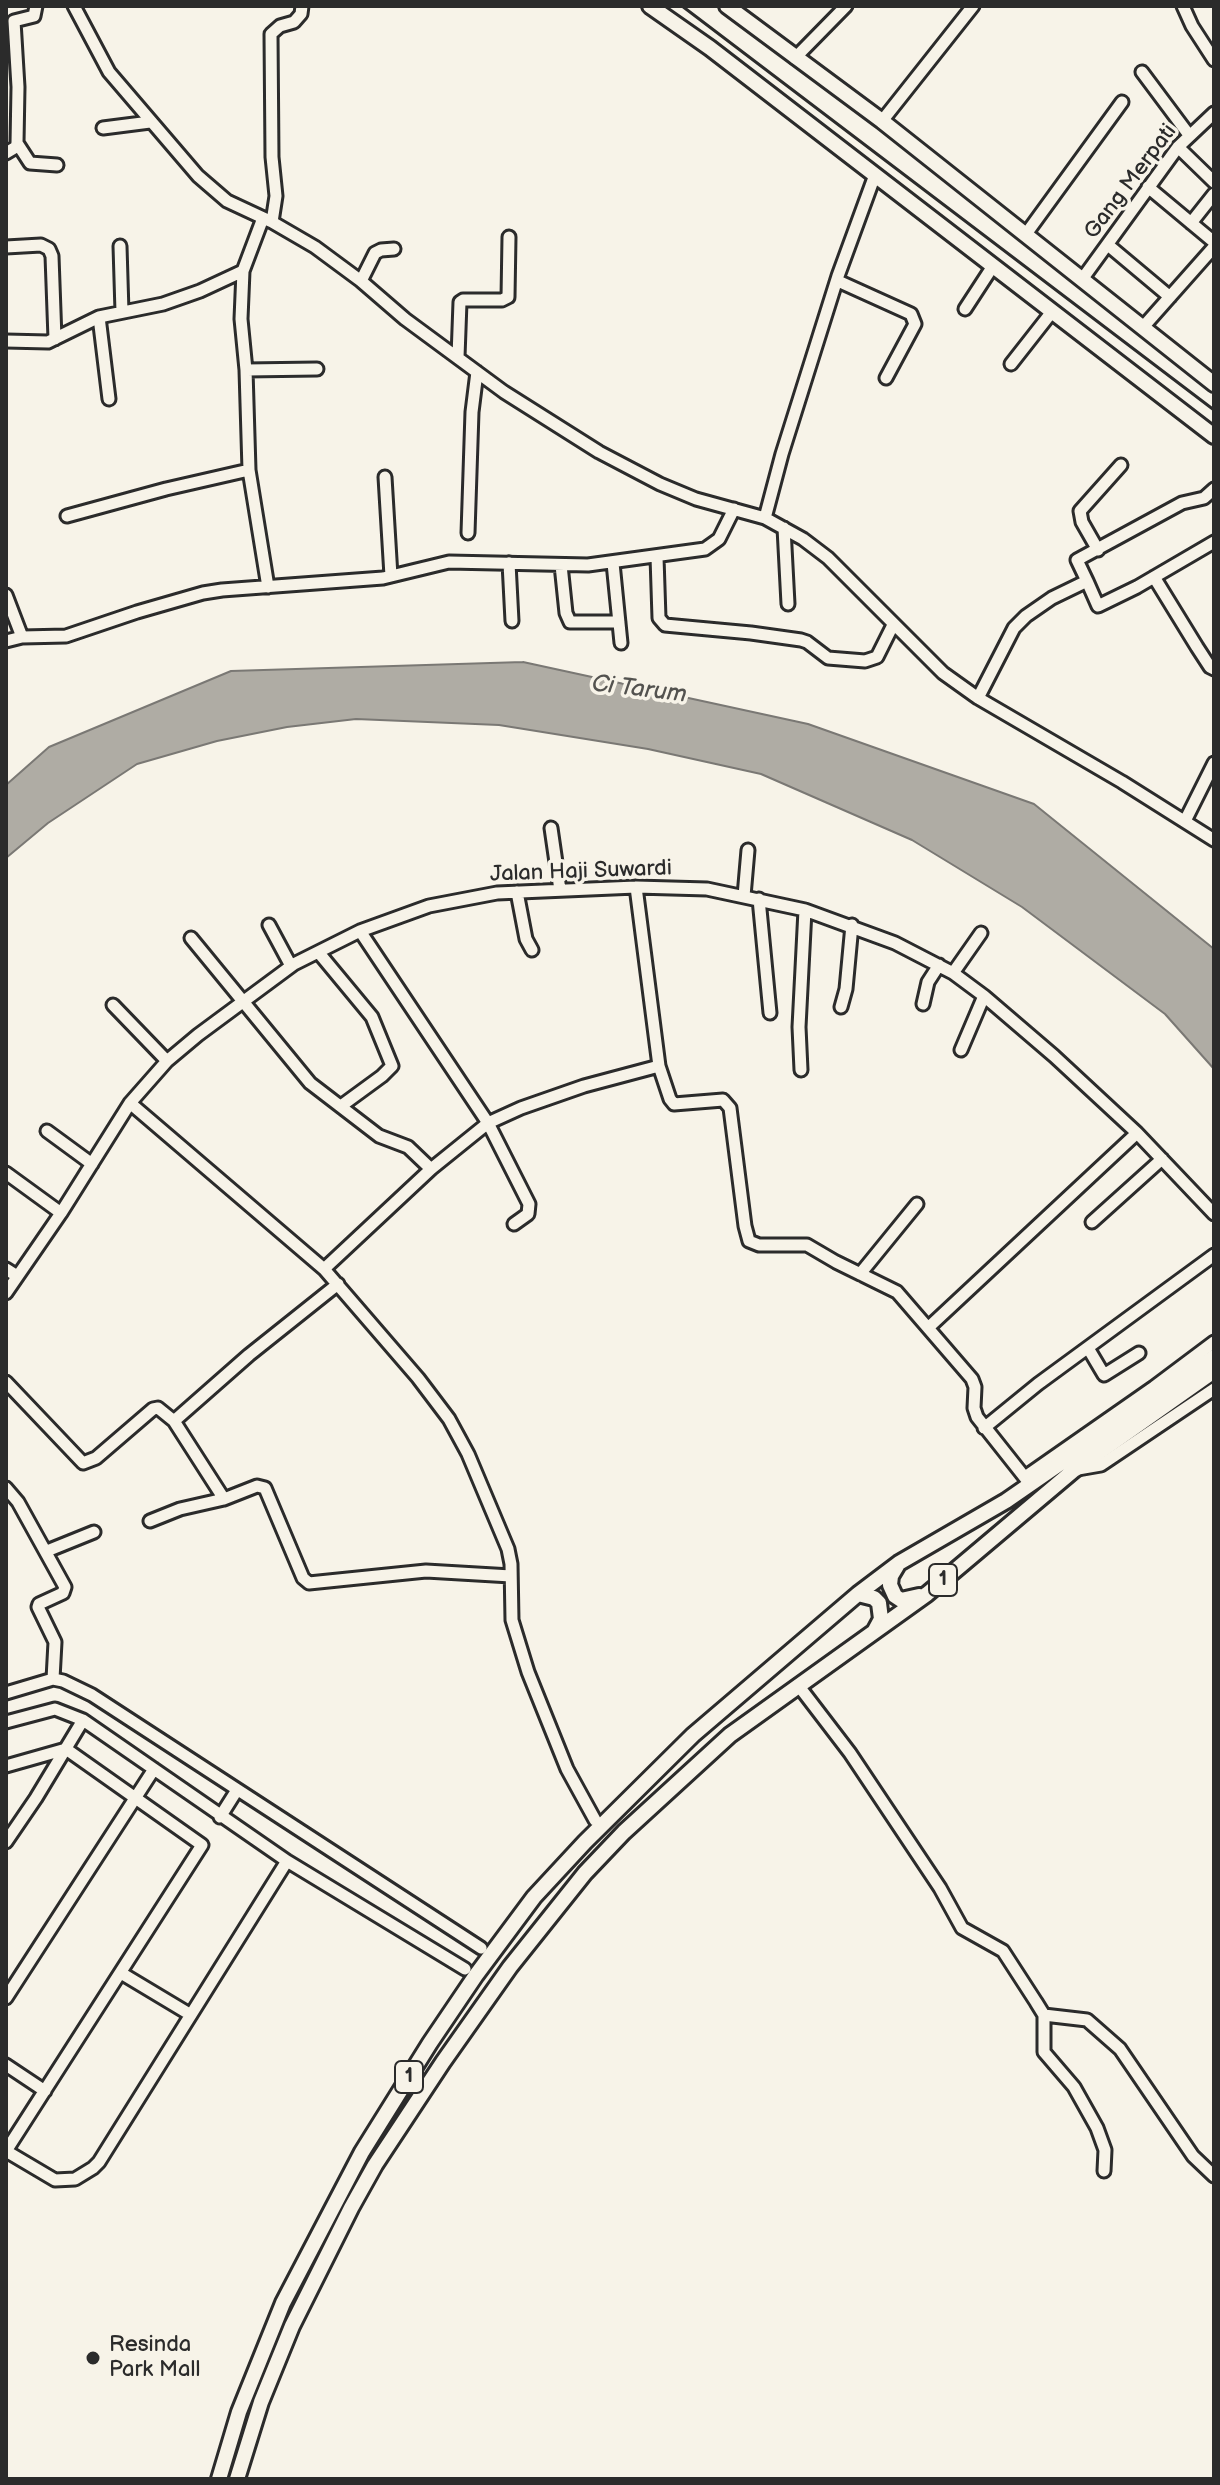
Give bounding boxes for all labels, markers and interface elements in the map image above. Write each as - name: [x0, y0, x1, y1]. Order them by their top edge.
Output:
- street label: Gang Merpati: [1079, 119, 1183, 245]
- water label: Ci Tarum: [590, 670, 688, 710]
- street label: Jalan Haji Suwardi: [490, 856, 672, 888]
- road number: 1: [929, 1564, 957, 1596]
- road number: 1: [395, 2061, 423, 2093]
- place label: Resinda Park Mall: [109, 2332, 200, 2384]
- marker: Resinda Park Mall: [84, 2349, 102, 2367]

